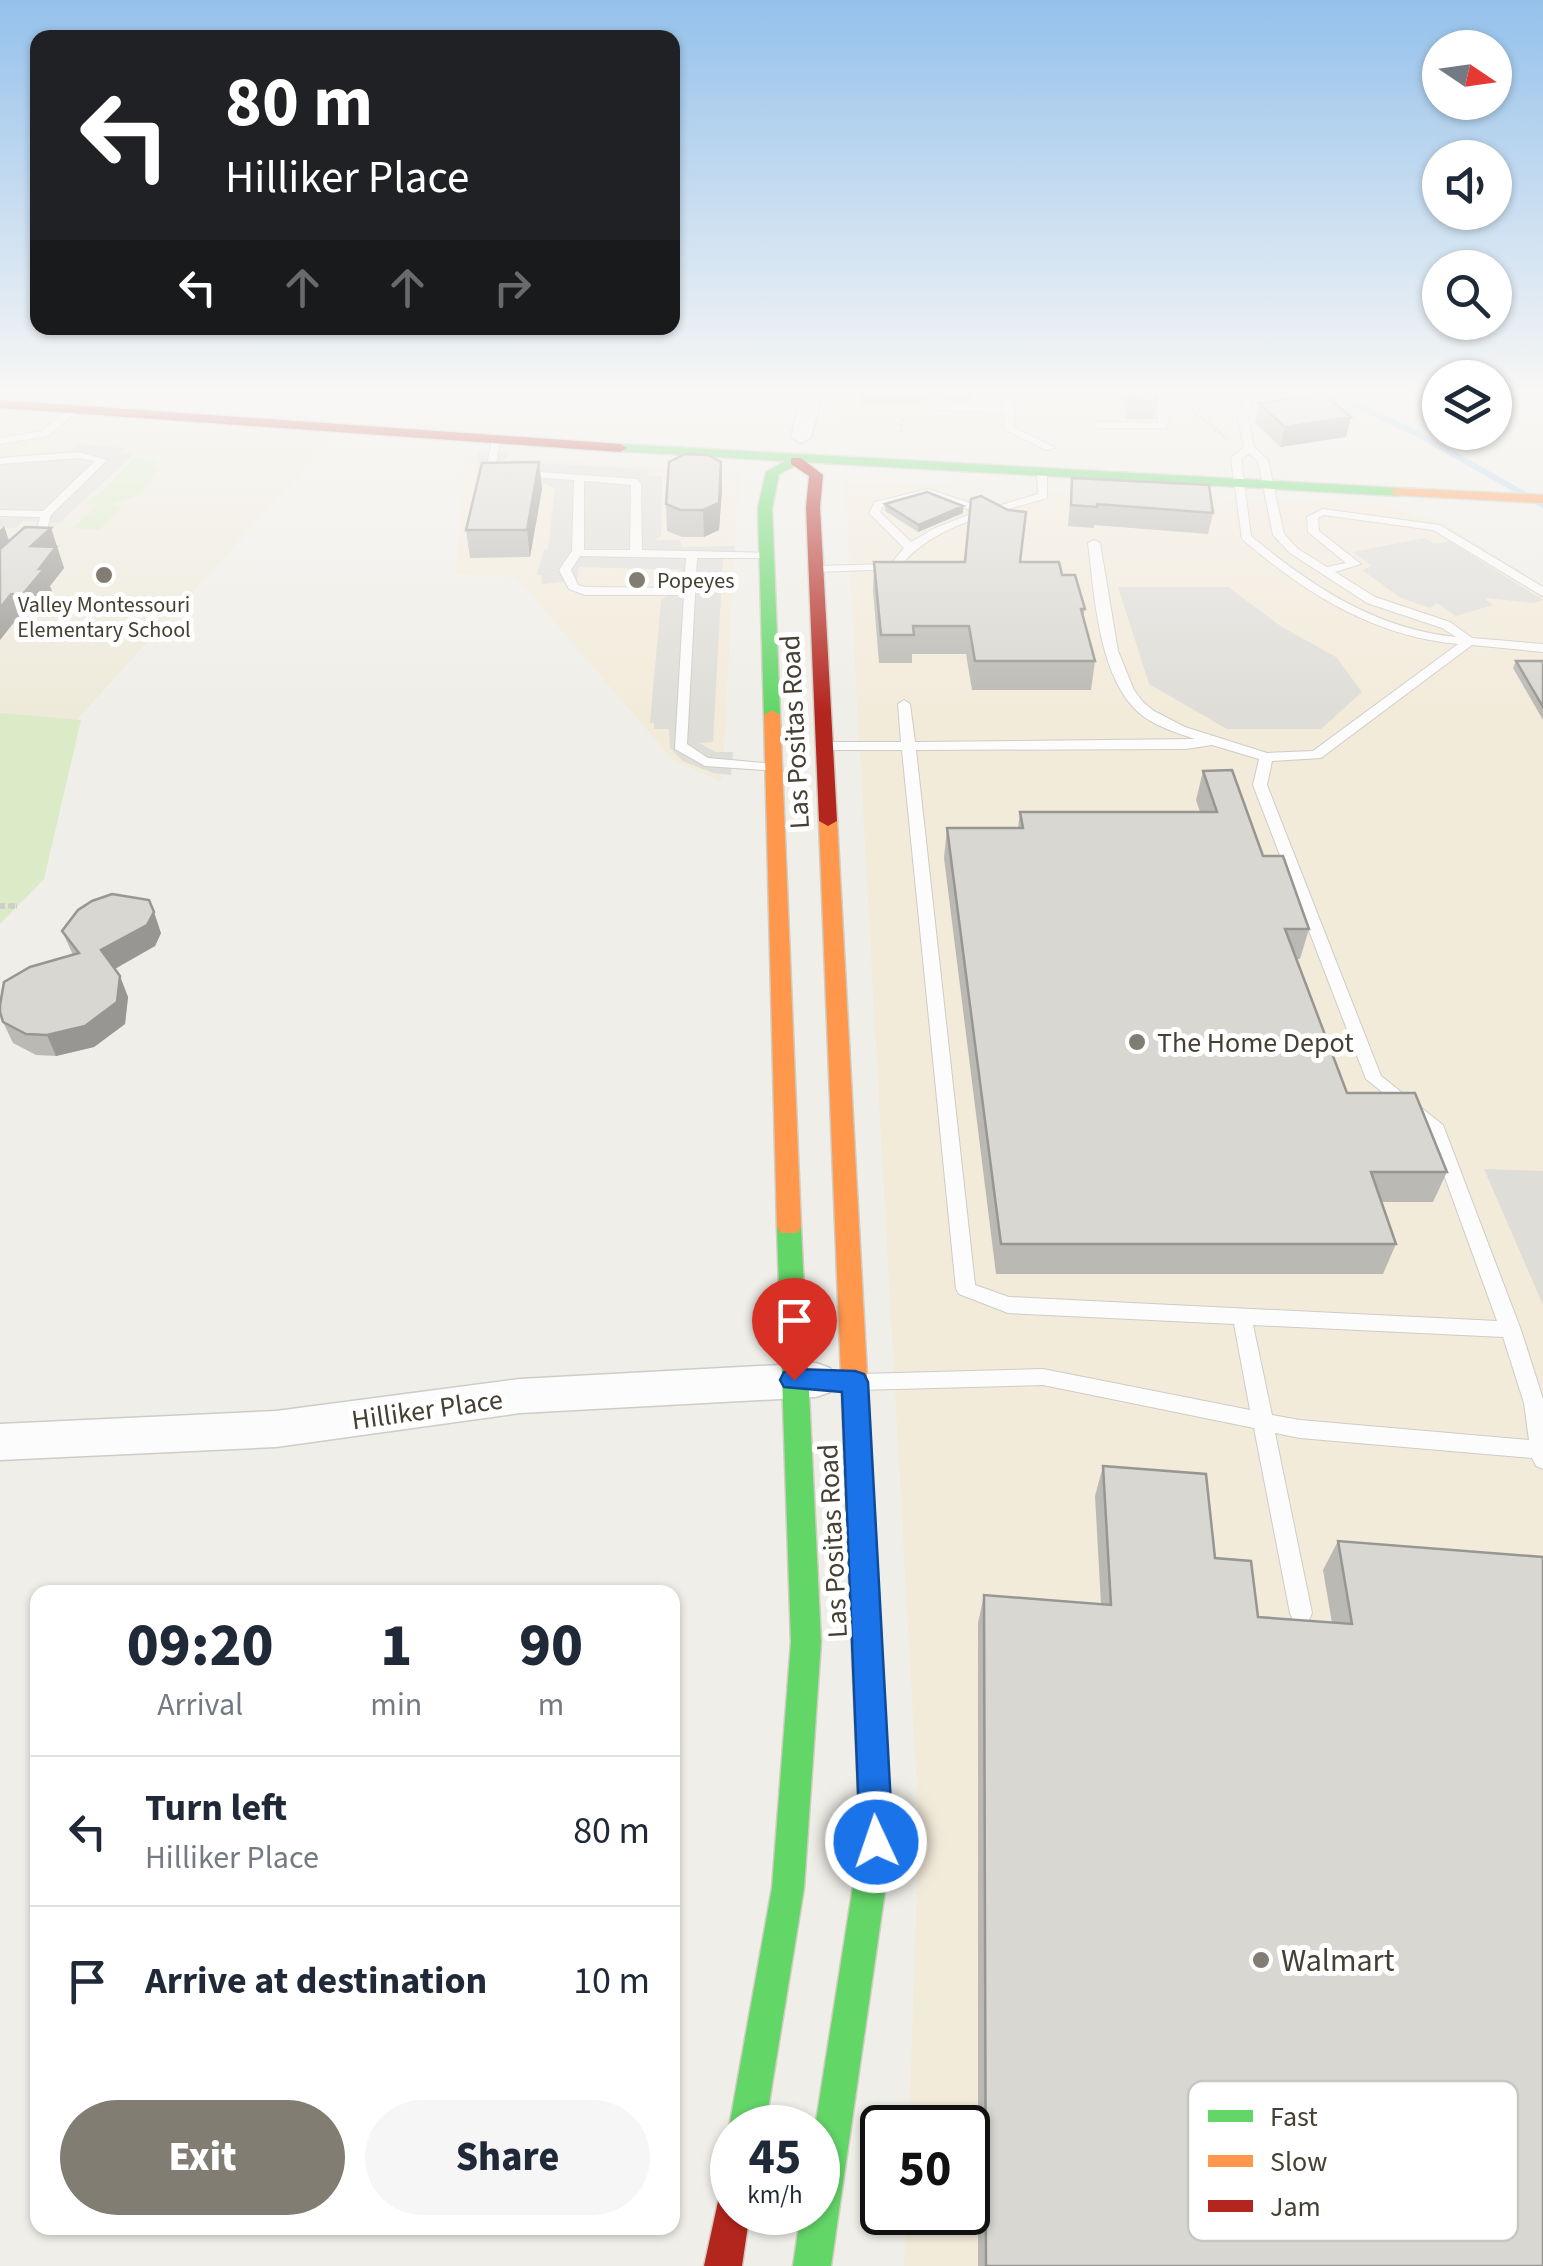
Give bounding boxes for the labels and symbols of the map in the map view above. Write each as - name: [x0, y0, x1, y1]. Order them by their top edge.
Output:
- north arrow: [1422, 30, 1512, 120]
- marker: Valley Montessouri Elementary School: [93, 564, 115, 586]
- place label: Popeyes: [657, 565, 734, 597]
- marker: Popeyes: [626, 569, 648, 591]
- place label: Valley Montessouri Elementary School: [17, 589, 191, 646]
- street label: Las Positas Road: [770, 634, 820, 830]
- place label: The Home Depot: [1157, 1023, 1354, 1063]
- marker: The Home Depot: [1126, 1031, 1148, 1053]
- pin: [752, 1278, 837, 1381]
- street label: Hilliker Place: [349, 1380, 505, 1440]
- street label: Las Positas Road: [808, 1443, 858, 1639]
- position arrow: [824, 1790, 928, 1894]
- place label: Walmart: [1281, 1938, 1395, 1984]
- marker: Walmart: [1250, 1949, 1272, 1971]
- legend: [1188, 2081, 1518, 2241]
- text: Fast: [1270, 2097, 1318, 2137]
- speed limit sign: 50: [860, 2105, 990, 2235]
- text: Slow: [1270, 2142, 1327, 2182]
- text: Jam: [1270, 2187, 1321, 2227]

